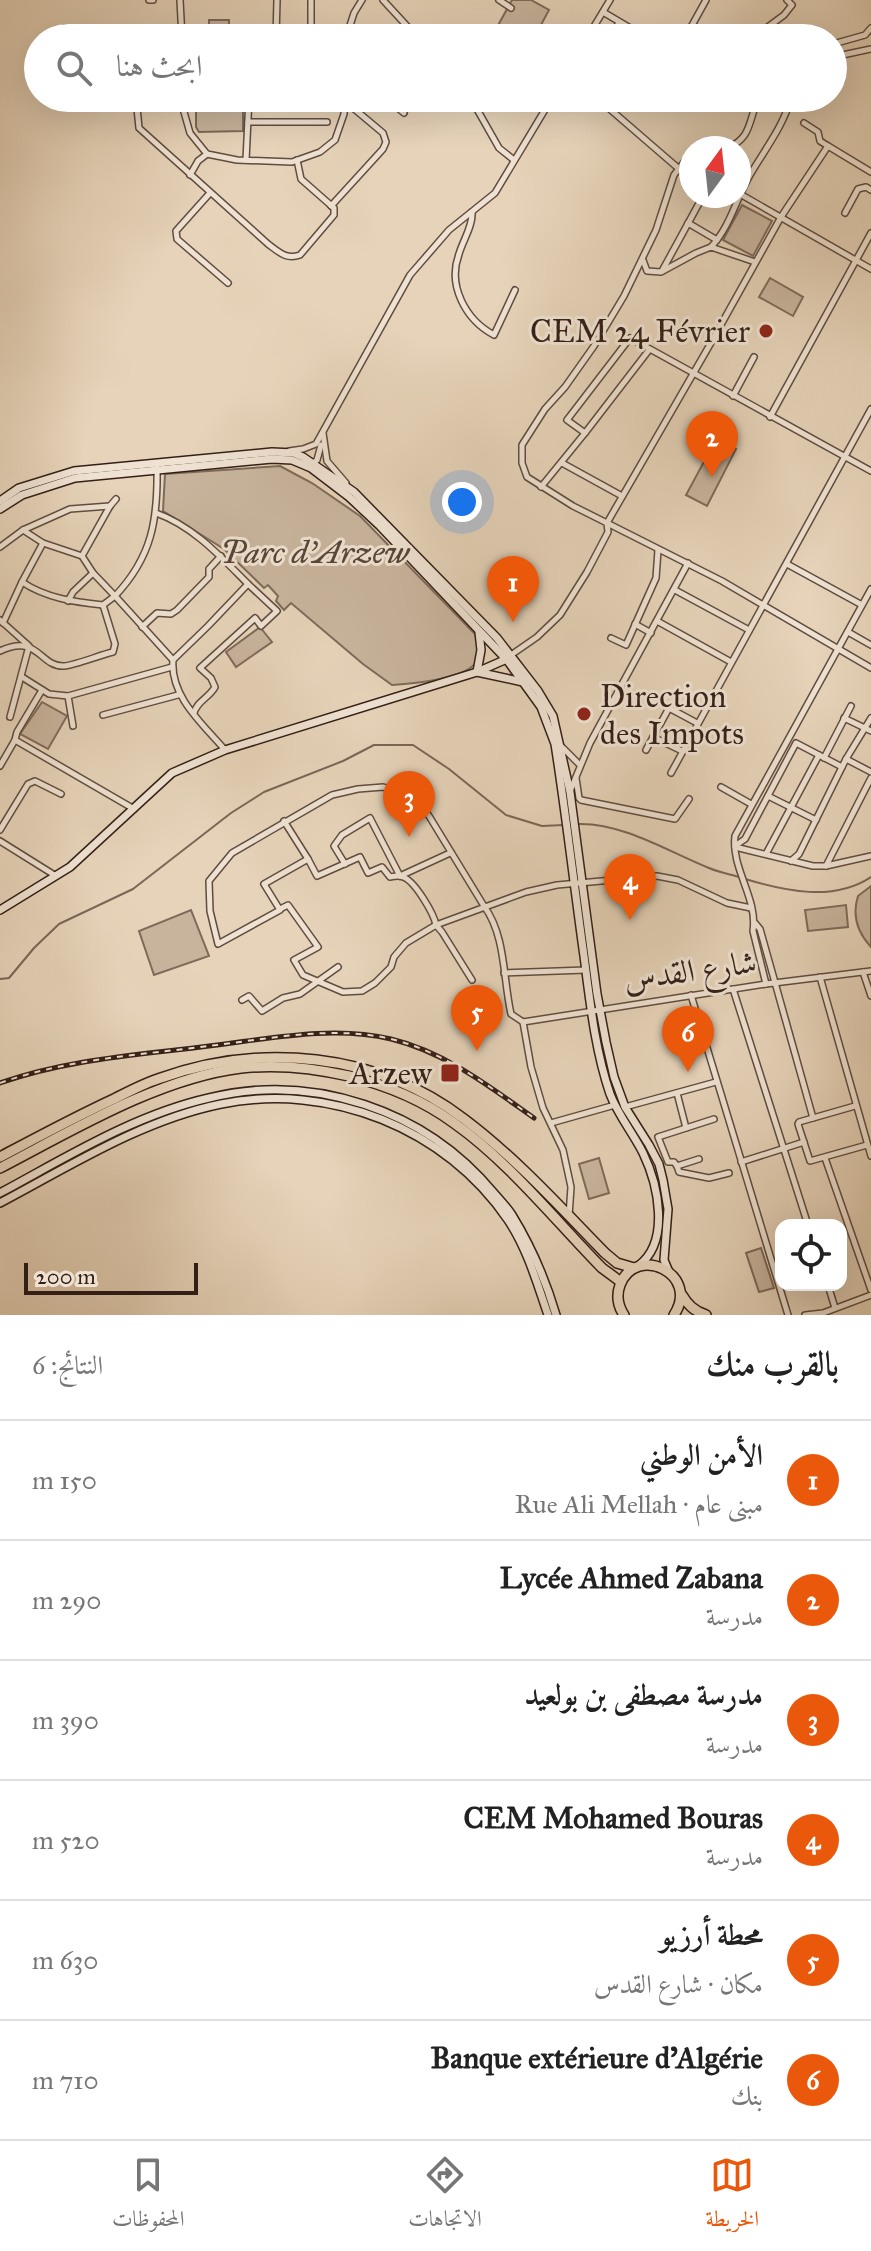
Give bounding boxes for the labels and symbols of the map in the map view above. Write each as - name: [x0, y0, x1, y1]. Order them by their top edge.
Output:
- north arrow: [679, 136, 751, 208]
- place label: CEM 24 Février: [530, 312, 750, 351]
- marker: CEM 24 Février: [757, 322, 775, 340]
- pin: 2: [686, 411, 738, 477]
- your location: [442, 482, 482, 522]
- park label: Parc d'Arzew: [221, 533, 411, 572]
- pin: 1: [487, 556, 539, 622]
- place label: Direction des Impots: [600, 677, 744, 753]
- marker: Direction des Impots: [575, 705, 593, 723]
- pin: 3: [383, 771, 435, 837]
- pin: 4: [604, 854, 656, 920]
- street label: شارع القدس: [621, 942, 760, 1007]
- pin: 5: [451, 985, 503, 1051]
- pin: 6: [662, 1006, 714, 1072]
- place label: Arzew: [347, 1054, 433, 1093]
- marker: Arzew: [439, 1062, 461, 1084]
- scale bar: [24, 1259, 198, 1295]

